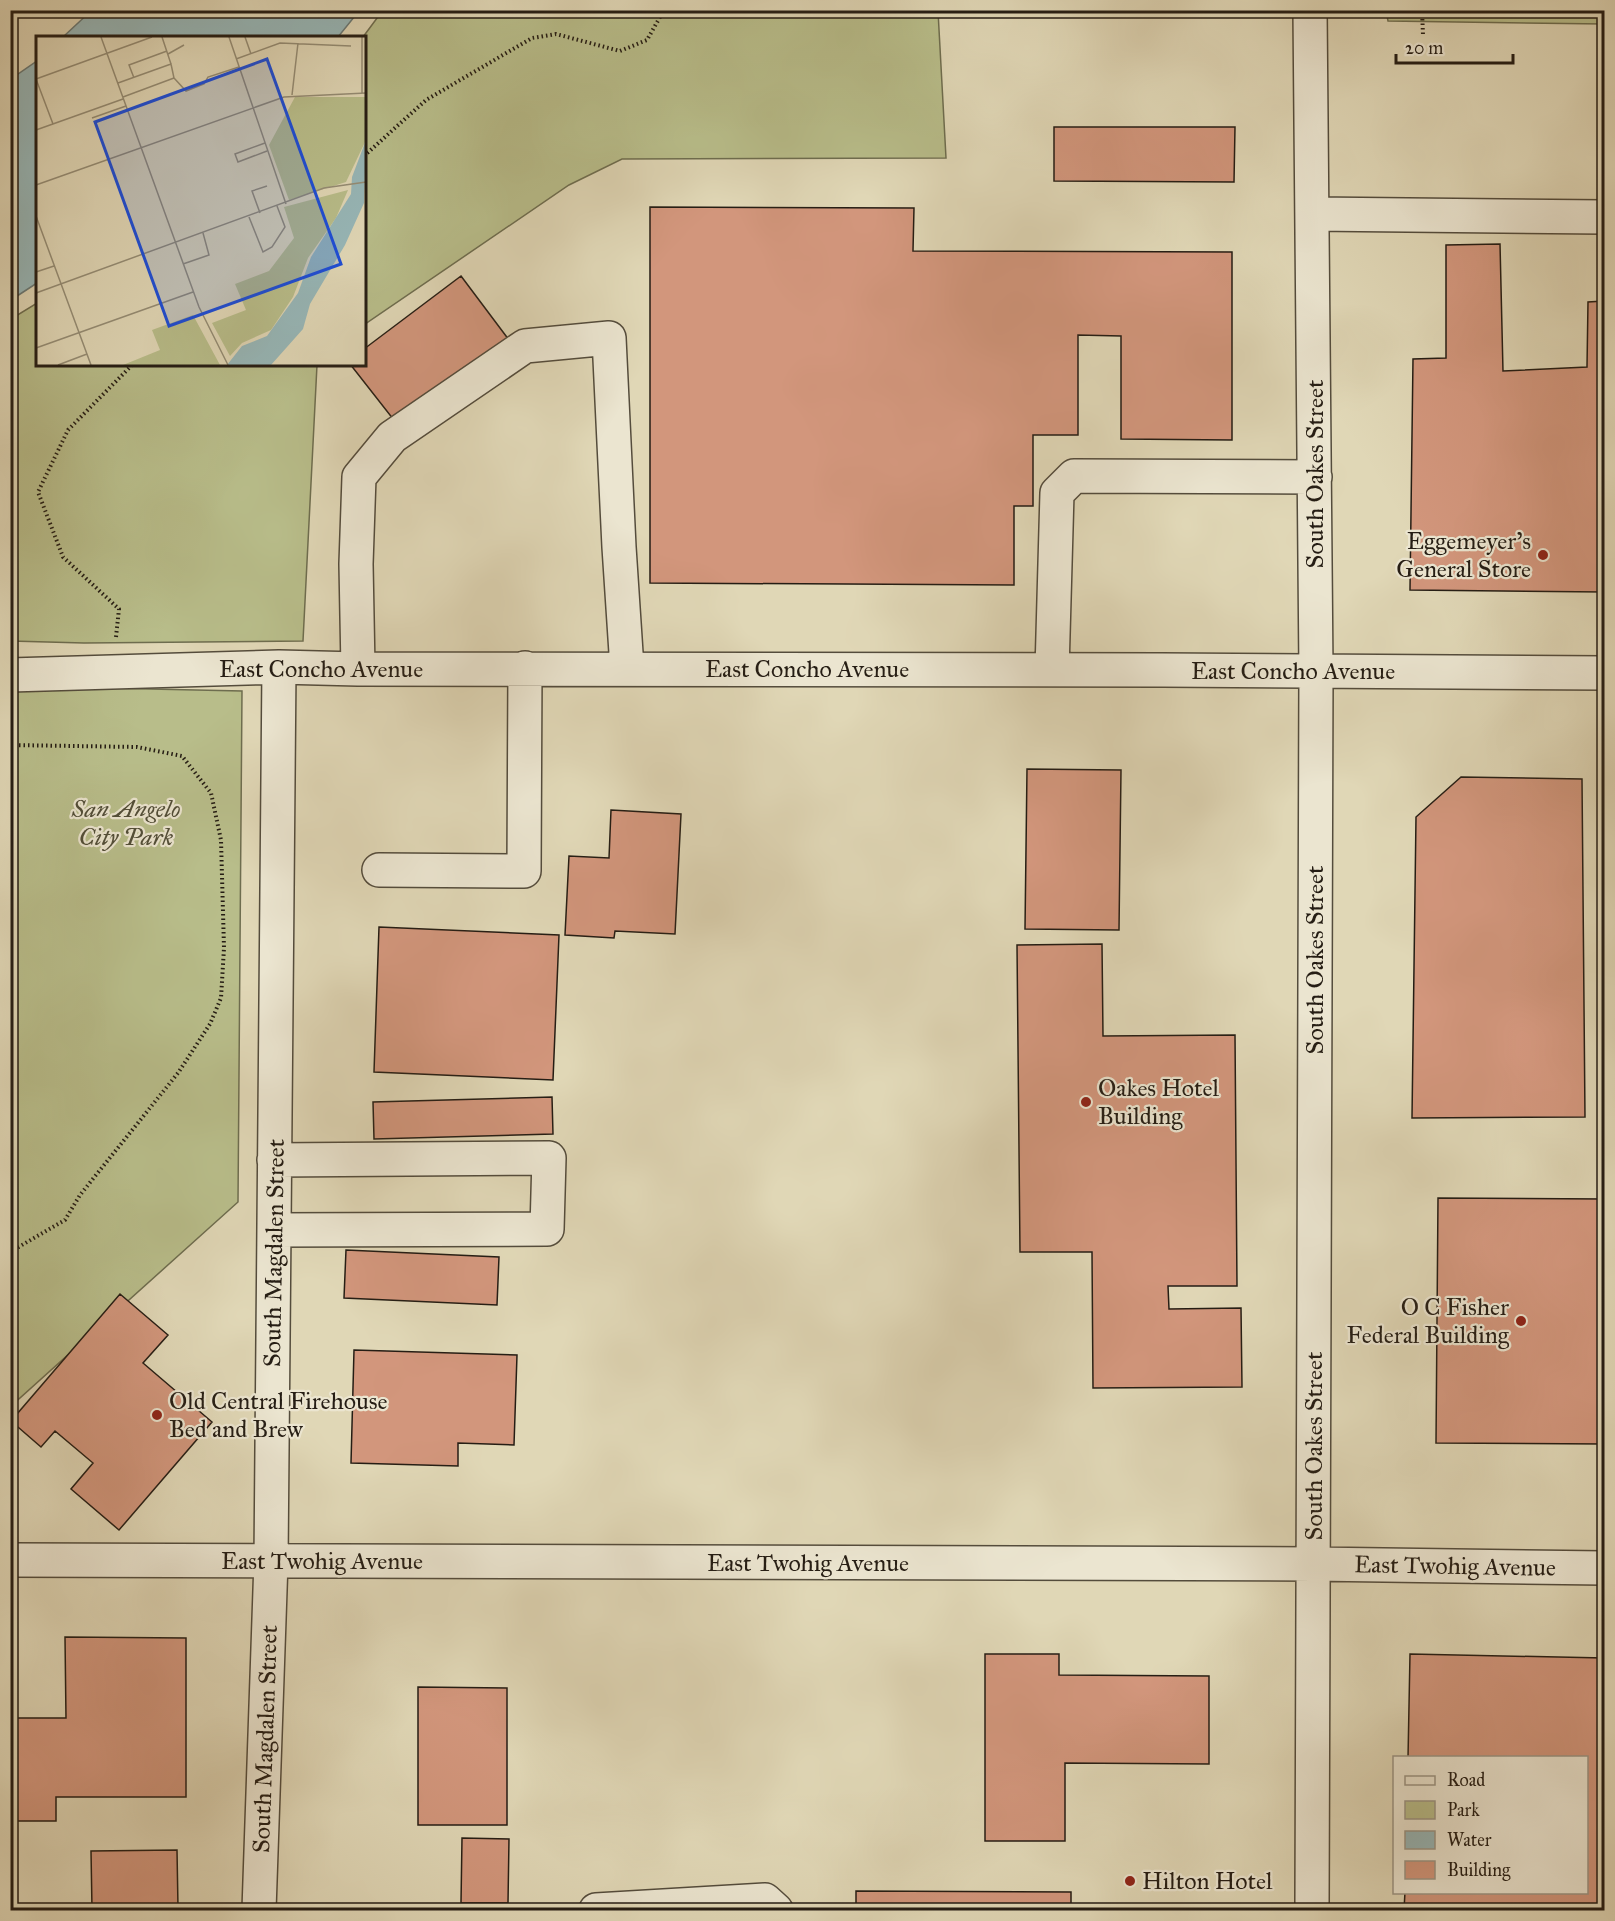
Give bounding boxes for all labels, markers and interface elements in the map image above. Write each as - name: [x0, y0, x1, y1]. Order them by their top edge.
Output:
- scale bar: [1396, 27, 1513, 65]
- inset map: [36, 36, 366, 366]
- text: 20 m: [1405, 37, 1443, 59]
- street label: South Oakes Street: [1300, 379, 1330, 568]
- place label: Eggemeyer's General Store: [1396, 526, 1531, 584]
- marker: Eggemeyer's General Store: [1536, 548, 1550, 562]
- street label: East Concho Avenue: [219, 654, 423, 684]
- street label: East Concho Avenue: [705, 654, 909, 684]
- street label: East Concho Avenue: [1191, 656, 1395, 686]
- park label: San Angelo City Park: [71, 794, 180, 852]
- street label: South Oakes Street: [1300, 865, 1330, 1054]
- place label: Oakes Hotel Building: [1098, 1073, 1220, 1131]
- marker: Oakes Hotel Building: [1079, 1095, 1093, 1109]
- street label: South Magdalen Street: [257, 1138, 291, 1367]
- place label: O C Fisher Federal Building: [1347, 1292, 1510, 1350]
- marker: O C Fisher Federal Building: [1514, 1314, 1528, 1328]
- street label: South Oakes Street: [1299, 1351, 1329, 1540]
- place label: Old Central Firehouse Bed and Brew: [169, 1386, 388, 1444]
- marker: Old Central Firehouse Bed and Brew: [150, 1408, 164, 1422]
- street label: East Twohig Avenue: [221, 1546, 423, 1576]
- street label: East Twohig Avenue: [707, 1548, 909, 1578]
- street label: East Twohig Avenue: [1354, 1549, 1556, 1583]
- street label: South Magdalen Street: [246, 1624, 284, 1854]
- legend: [1393, 1756, 1588, 1894]
- text: Road: [1447, 1769, 1485, 1791]
- text: Park: [1447, 1799, 1480, 1821]
- text: Water: [1447, 1829, 1492, 1851]
- text: Building: [1447, 1859, 1511, 1882]
- place label: Hilton Hotel: [1142, 1866, 1273, 1896]
- marker: Hilton Hotel: [1123, 1874, 1137, 1888]

